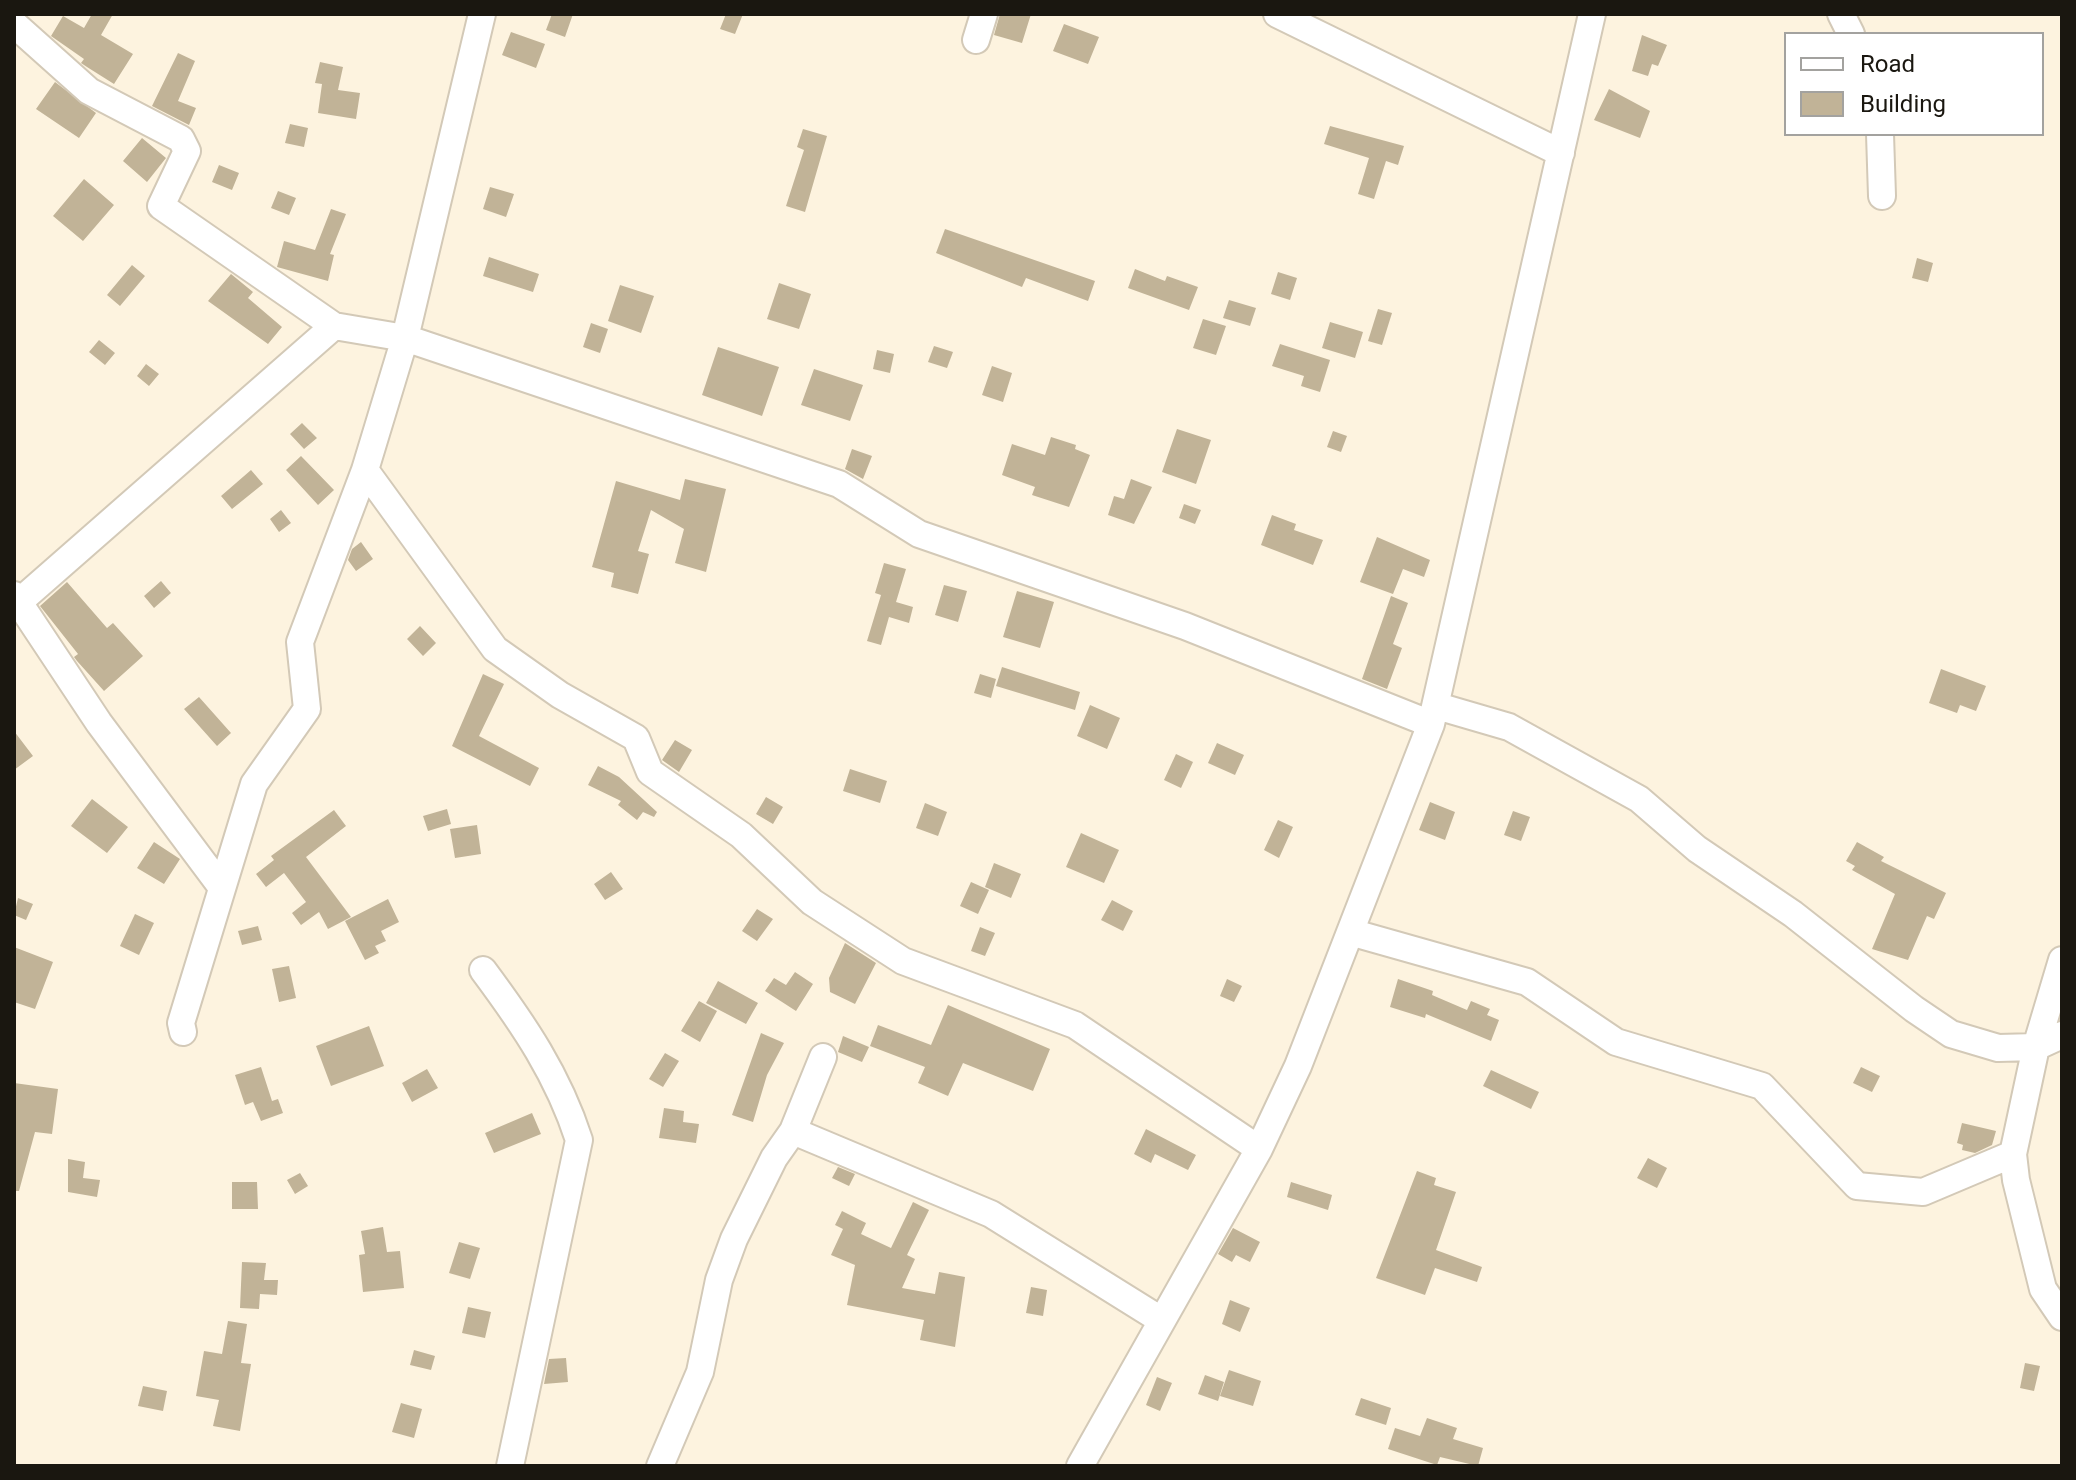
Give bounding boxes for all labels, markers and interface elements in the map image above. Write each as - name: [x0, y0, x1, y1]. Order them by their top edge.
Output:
- legend: [1784, 32, 2044, 136]
- text: Road: [1860, 50, 1915, 78]
- text: Building: [1860, 90, 1946, 118]

